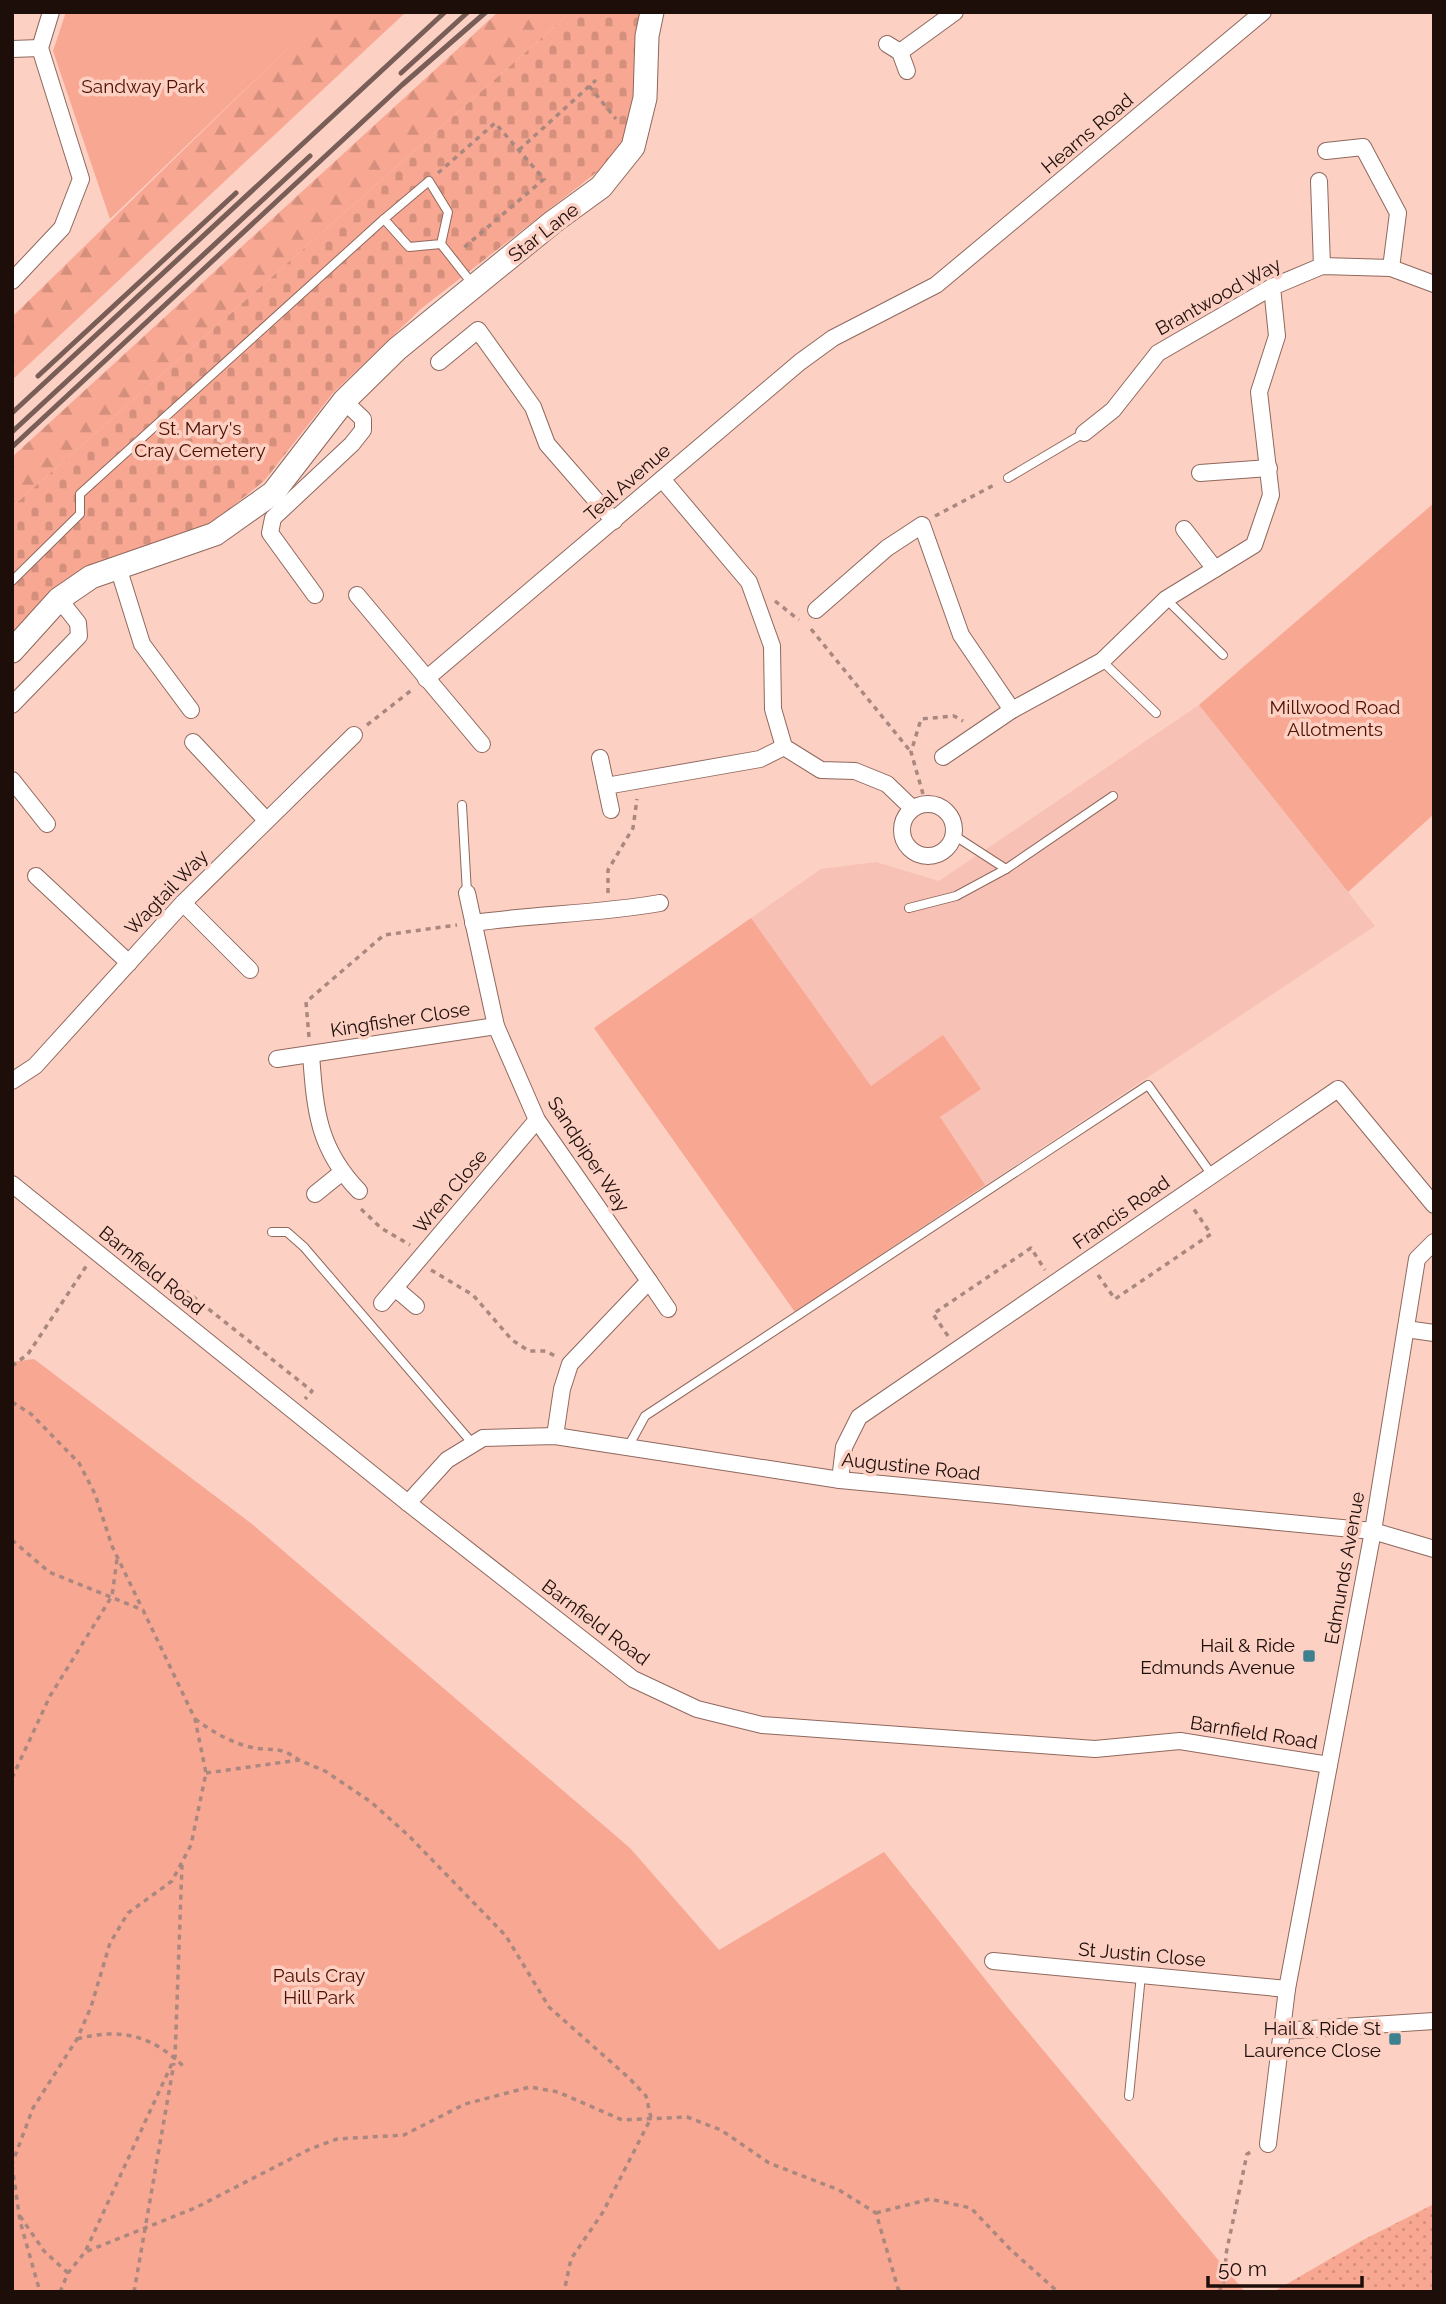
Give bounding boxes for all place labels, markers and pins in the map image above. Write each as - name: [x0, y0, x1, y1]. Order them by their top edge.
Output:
- place label: Hail & Ride Edmunds Avenue: [1140, 1634, 1295, 1678]
- marker: Hail & Ride Edmunds Avenue: [1301, 1648, 1317, 1664]
- place label: Hail & Ride St Laurence Close: [1244, 2017, 1382, 2061]
- marker: Hail & Ride St Laurence Close: [1387, 2031, 1403, 2047]

